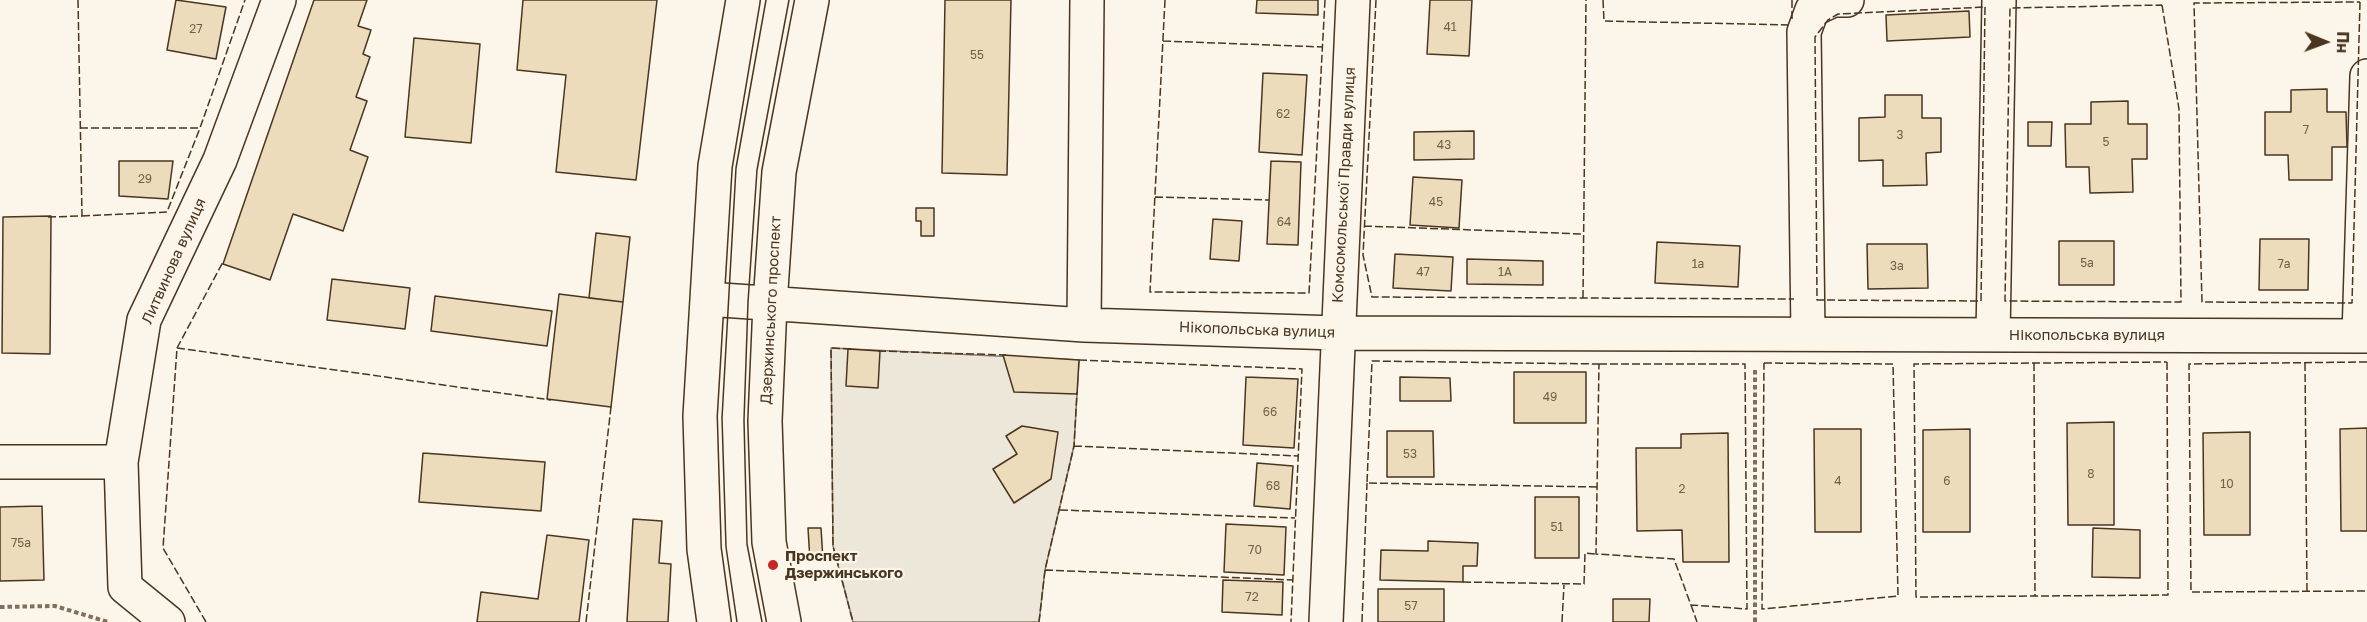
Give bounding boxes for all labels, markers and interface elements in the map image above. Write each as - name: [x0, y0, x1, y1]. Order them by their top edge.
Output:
- north arrow: [2295, 12, 2355, 72]
- house number: 41: [1443, 20, 1457, 34]
- house number: 27: [189, 22, 203, 36]
- text: Пн: [2333, 31, 2353, 53]
- house number: 55: [970, 48, 984, 62]
- street label: Комсомольської Правди вулиця: [1329, 67, 1359, 303]
- house number: 62: [1276, 107, 1290, 121]
- house number: 7: [2303, 123, 2309, 137]
- house number: 3: [1896, 128, 1904, 142]
- house number: 5: [2103, 135, 2109, 149]
- house number: 43: [1437, 138, 1451, 152]
- house number: 29: [138, 172, 152, 186]
- street label: Литвинова вулиця: [138, 195, 210, 327]
- house number: 45: [1429, 195, 1443, 209]
- street label: Дзержинського проспект: [757, 215, 785, 405]
- house number: 64: [1277, 215, 1291, 229]
- house number: 5а: [2080, 256, 2094, 270]
- house number: 1а: [1692, 257, 1704, 271]
- house number: 7а: [2277, 257, 2291, 271]
- house number: 3а: [1890, 259, 1904, 273]
- house number: 47: [1416, 265, 1430, 279]
- house number: 1А: [1498, 265, 1512, 279]
- street label: Нікопольська вулиця: [1179, 318, 1335, 342]
- street label: Нікопольська вулиця: [2009, 326, 2165, 344]
- house number: 49: [1543, 390, 1557, 404]
- house number: 66: [1263, 405, 1277, 419]
- house number: 53: [1403, 447, 1417, 461]
- house number: 8: [2087, 467, 2095, 481]
- house number: 4: [1834, 474, 1842, 488]
- house number: 6: [1943, 474, 1951, 488]
- house number: 10: [2220, 477, 2234, 491]
- house number: 68: [1266, 479, 1280, 493]
- house number: 2: [1679, 482, 1685, 496]
- house number: 51: [1551, 520, 1563, 534]
- house number: 75а: [11, 536, 31, 550]
- house number: 70: [1248, 543, 1262, 557]
- place label: Проспект Дзержинського: [785, 547, 903, 582]
- marker: Проспект Дзержинського: [766, 558, 780, 572]
- house number: 72: [1245, 590, 1259, 604]
- house number: 57: [1404, 599, 1418, 613]

